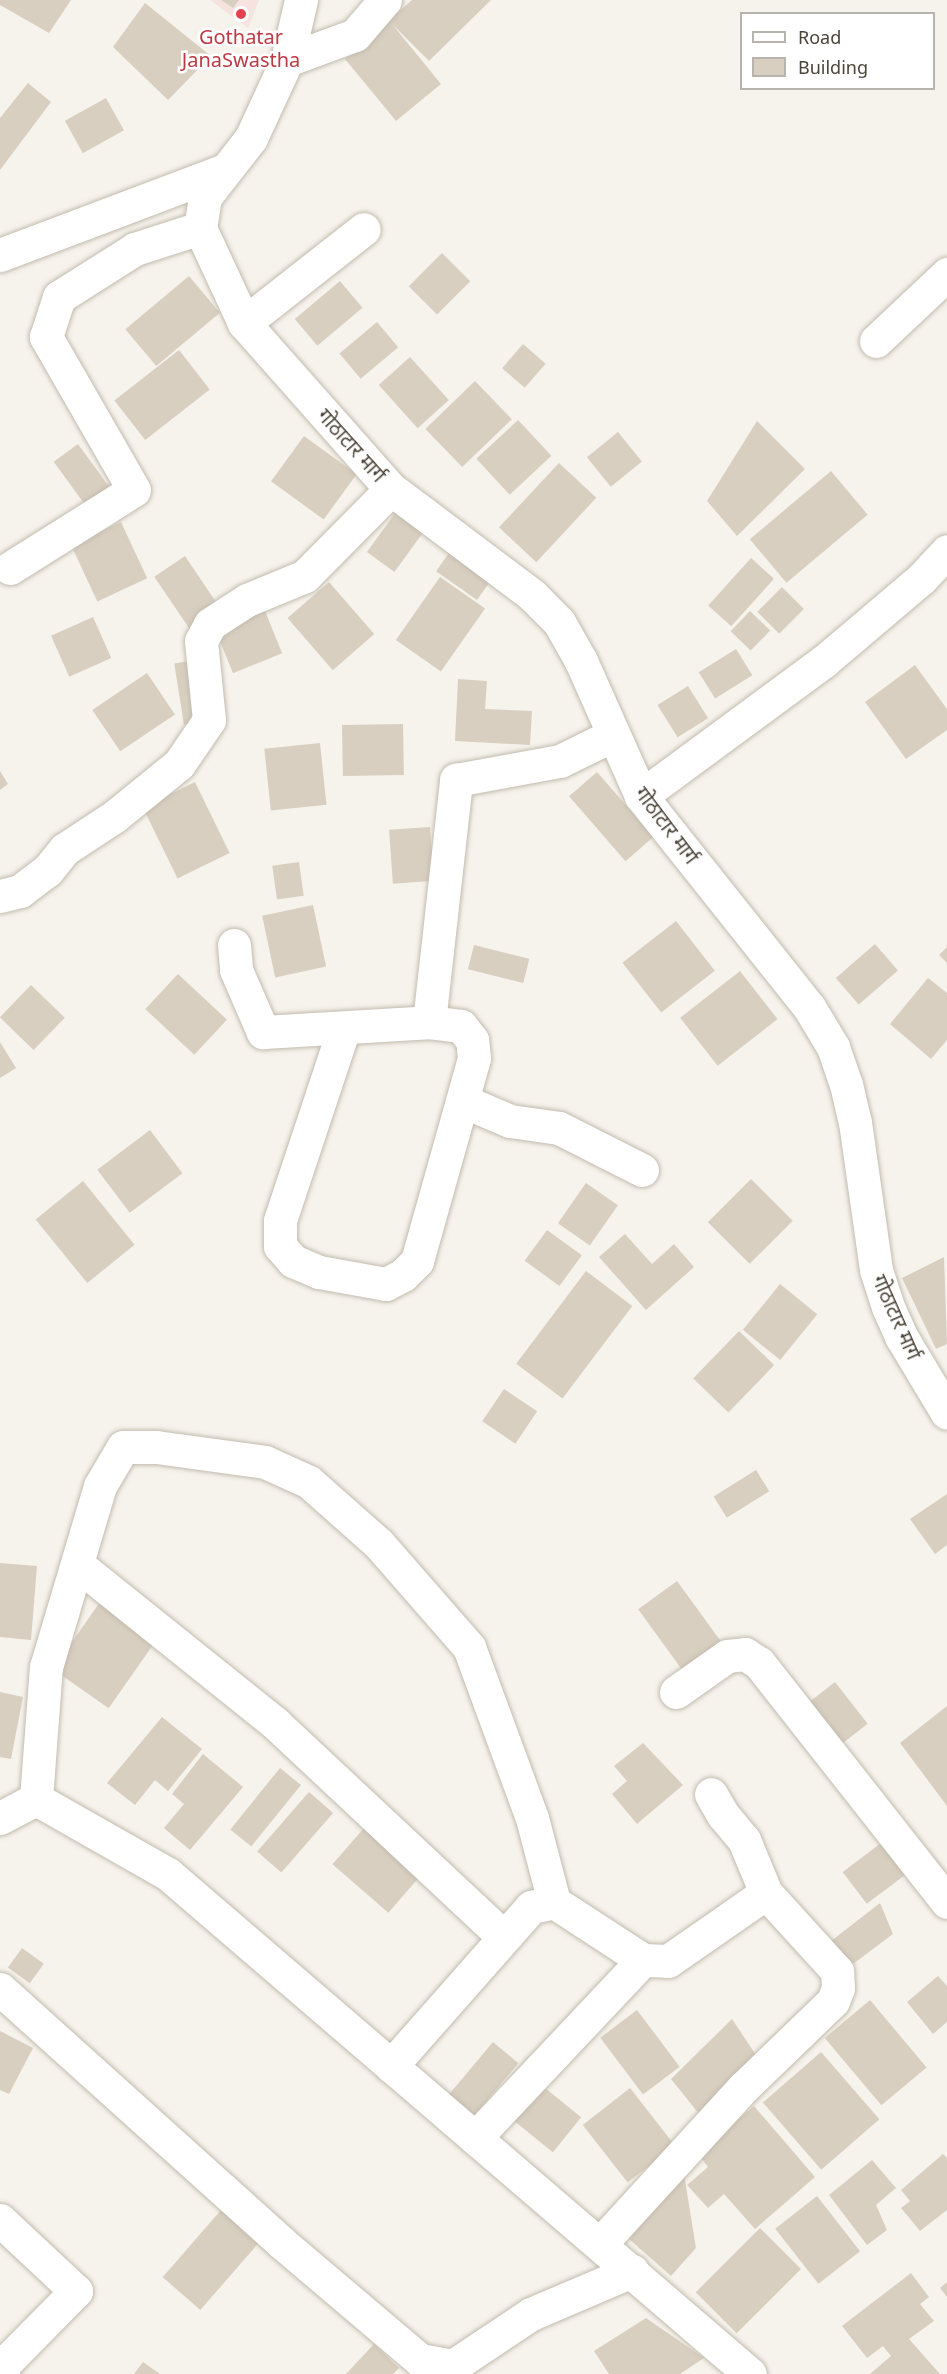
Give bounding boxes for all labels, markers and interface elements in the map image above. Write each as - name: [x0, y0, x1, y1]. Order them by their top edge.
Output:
- marker: Gothatar JanaSwastha: [232, 5, 250, 23]
- legend: [740, 12, 935, 90]
- place label: Gothatar JanaSwastha: [182, 25, 300, 72]
- text: Road: [798, 25, 841, 49]
- text: Building: [798, 55, 868, 79]
- street label: गोठाटार मार्ग: [313, 403, 391, 487]
- street label: गोठाटार मार्ग: [630, 782, 704, 868]
- street label: गोठाटार मार्ग: [868, 1271, 926, 1363]

